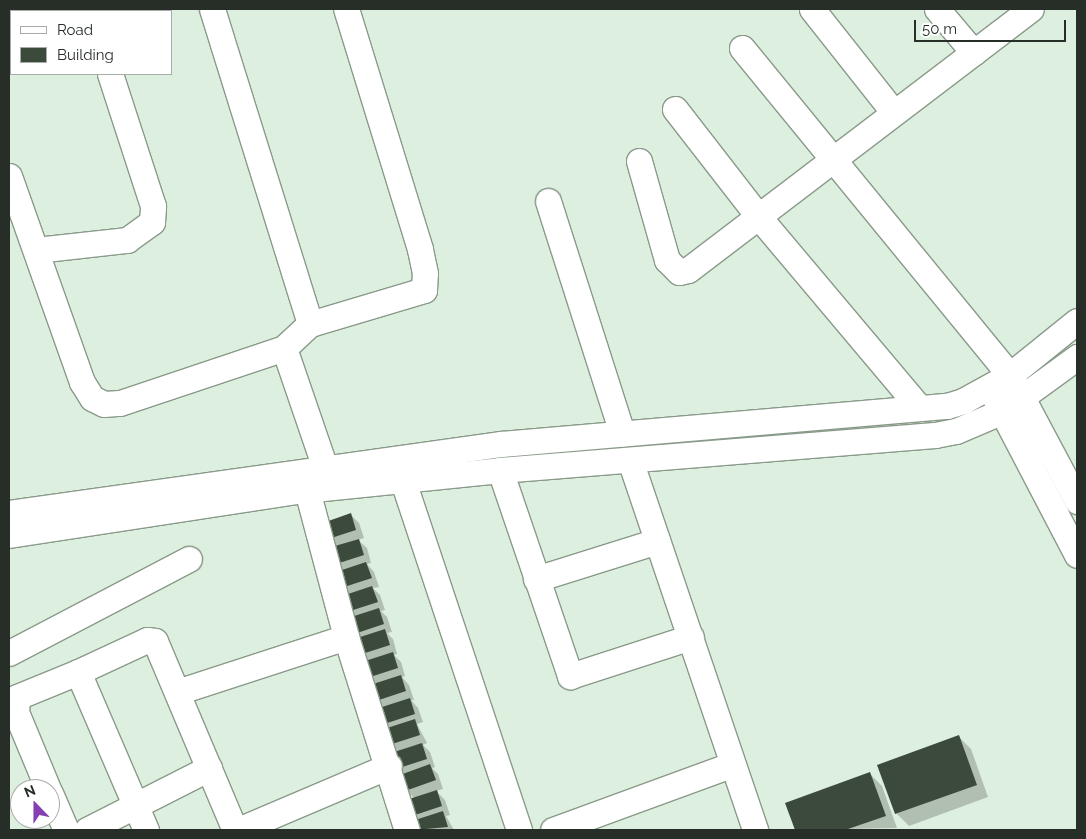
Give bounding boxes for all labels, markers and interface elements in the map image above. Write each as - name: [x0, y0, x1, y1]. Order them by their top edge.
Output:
- legend: [10, 10, 172, 75]
- scale bar: [916, 10, 1068, 42]
- text: 50 m: [922, 20, 957, 38]
- text: Road: [57, 21, 93, 39]
- text: Building: [57, 46, 114, 64]
- north arrow: [10, 779, 60, 829]
- text: N: [22, 782, 38, 800]

